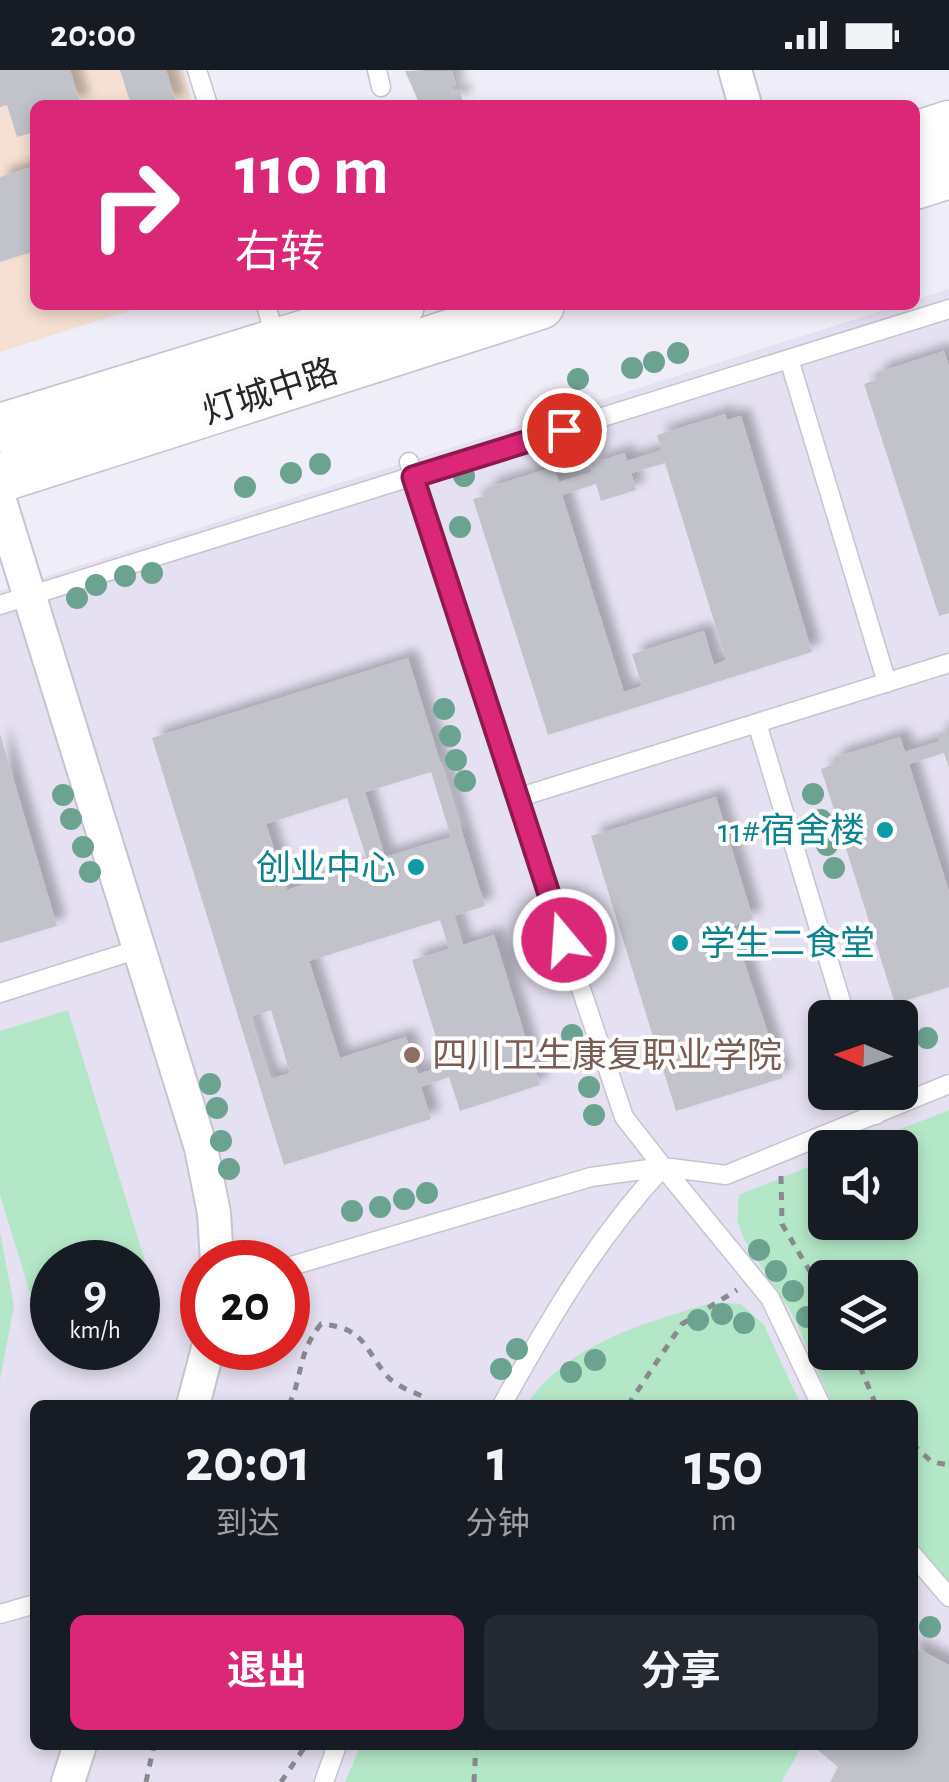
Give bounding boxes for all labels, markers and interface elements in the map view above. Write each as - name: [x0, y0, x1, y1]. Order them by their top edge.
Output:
- text: 20:00: [50, 16, 136, 54]
- text: 110 m: [235, 137, 389, 207]
- icon: right: [70, 140, 200, 270]
- text: 右转: [235, 231, 325, 276]
- street label: 灯城中路: [198, 352, 342, 431]
- pin: [522, 388, 607, 473]
- icon: arrive: [537, 403, 592, 458]
- place label: 11#宿舍楼: [718, 812, 865, 849]
- marker: 11#宿舍楼: [874, 819, 896, 841]
- place label: 创业中心: [256, 849, 396, 886]
- marker: 创业中心: [405, 856, 427, 878]
- position arrow: [512, 888, 616, 992]
- place label: 学生二食堂: [700, 925, 875, 962]
- marker: 学生二食堂: [669, 932, 691, 954]
- north arrow: [808, 1000, 918, 1110]
- map controls: [808, 1000, 918, 1370]
- place label: 四川卫生康复职业学院: [432, 1037, 782, 1074]
- marker: 四川卫生康复职业学院: [401, 1044, 423, 1066]
- button: sound: [808, 1130, 918, 1240]
- speed limit sign: 20: [180, 1240, 310, 1370]
- button: layers: [808, 1260, 918, 1370]
- text: 9: [83, 1268, 107, 1318]
- text: km/h: [69, 1318, 121, 1343]
- text: 20:01: [185, 1432, 311, 1492]
- text: 1: [487, 1432, 508, 1492]
- text: 150: [684, 1436, 763, 1496]
- text: m: [711, 1504, 737, 1536]
- text: 到达: [216, 1508, 280, 1540]
- text: 分钟: [466, 1508, 530, 1540]
- button: 退出: [70, 1615, 464, 1730]
- button: 分享: [484, 1615, 878, 1730]

